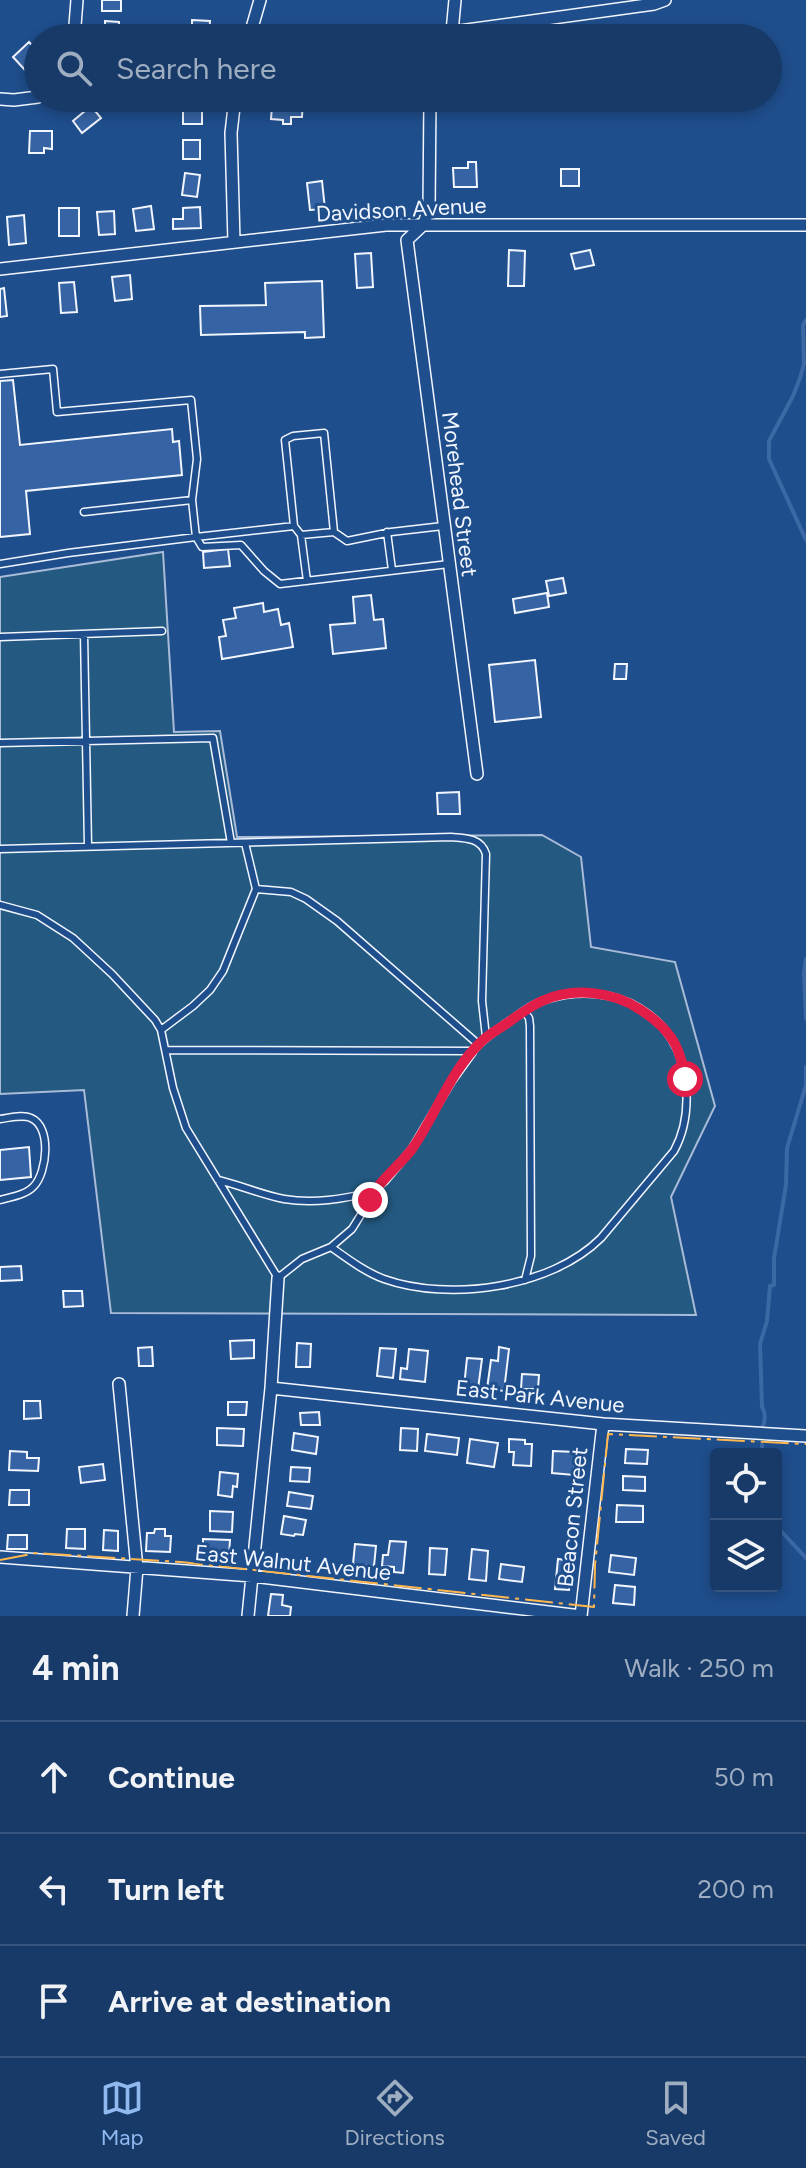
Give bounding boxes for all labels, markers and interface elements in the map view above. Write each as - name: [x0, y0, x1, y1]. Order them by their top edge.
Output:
- search box: [24, 24, 782, 112]
- icon: search: [52, 46, 96, 90]
- text: Search here: [116, 50, 276, 87]
- street label: Davidson Avenue: [315, 192, 487, 227]
- street label: Morehead Street: [436, 410, 483, 578]
- route start: [667, 1061, 703, 1097]
- route end: [352, 1182, 388, 1218]
- street label: East Park Avenue: [454, 1374, 626, 1419]
- street label: Beacon Street: [552, 1446, 593, 1588]
- map controls: [710, 1448, 782, 1592]
- button: locate: [710, 1448, 782, 1520]
- button: layers: [710, 1520, 782, 1592]
- street label: East Walnut Avenue: [193, 1539, 392, 1586]
- text: 4 min: [32, 1648, 119, 1689]
- text: Walk · 250 m: [624, 1652, 774, 1684]
- icon: ahead: [32, 1755, 76, 1799]
- text: Continue: [108, 1759, 235, 1796]
- text: 50 m: [714, 1761, 774, 1793]
- icon: left: [32, 1867, 76, 1911]
- text: Turn left: [108, 1871, 225, 1908]
- text: 200 m: [698, 1873, 774, 1905]
- icon: arrive: [32, 1979, 76, 2023]
- text: Arrive at destination: [108, 1983, 391, 2020]
- tab: Map: [100, 2076, 144, 2151]
- tab: Directions: [345, 2076, 445, 2151]
- tab: Saved: [645, 2076, 706, 2151]

